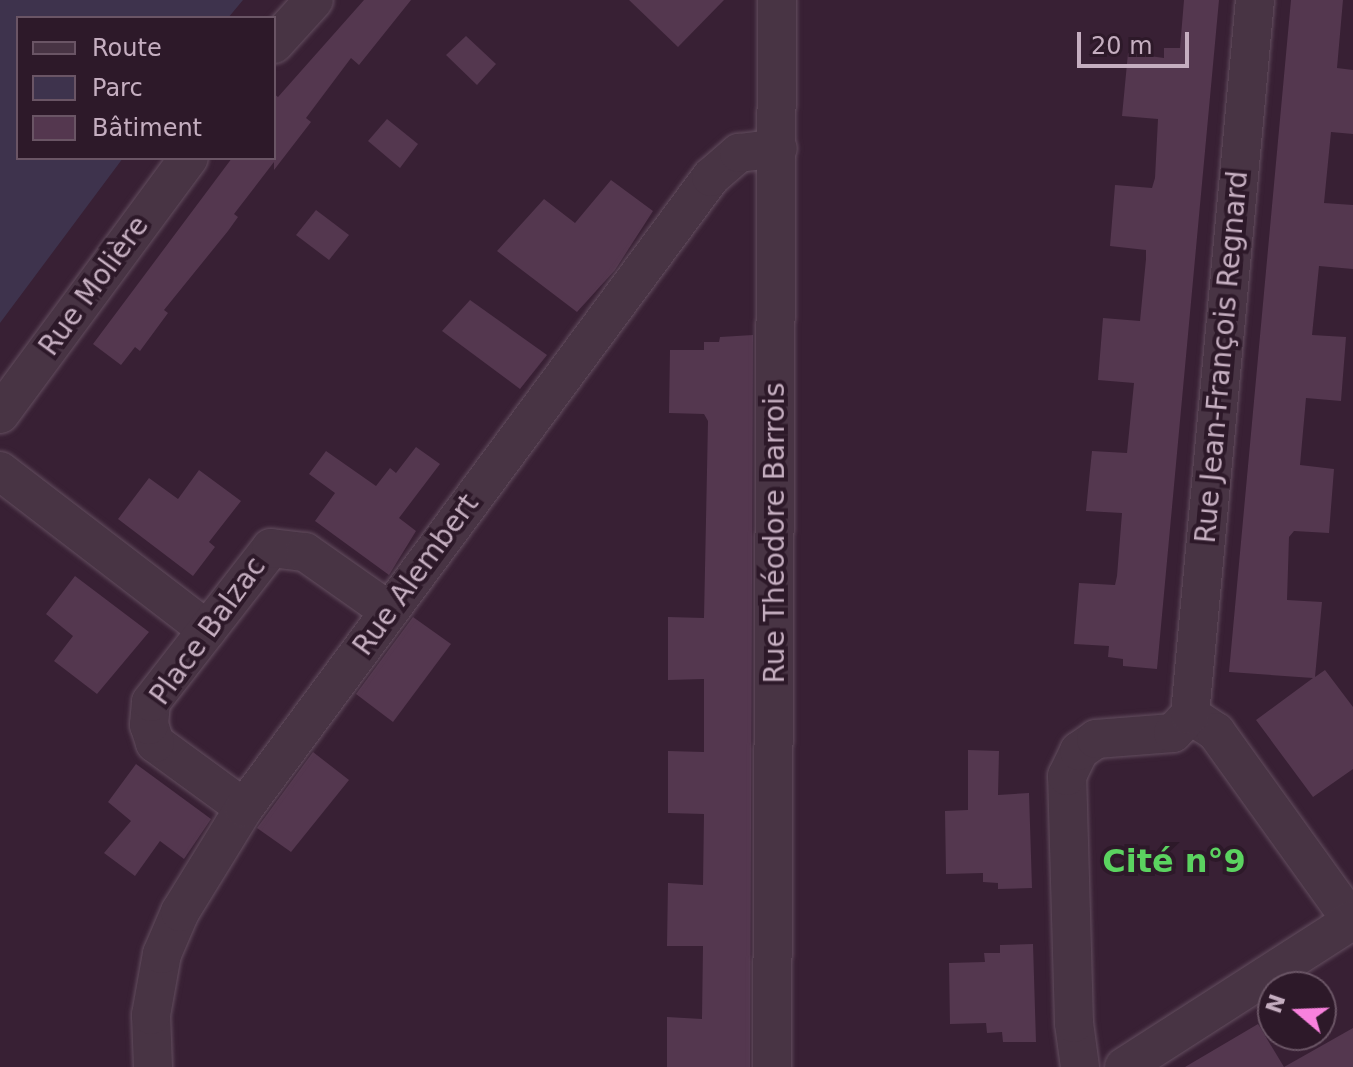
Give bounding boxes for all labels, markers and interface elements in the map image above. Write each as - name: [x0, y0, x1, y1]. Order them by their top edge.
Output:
- legend: [16, 16, 276, 160]
- scale bar: [1081, 16, 1193, 66]
- text: 20 m: [1091, 32, 1153, 60]
- text: Route: [92, 34, 162, 62]
- text: Parc: [92, 74, 143, 102]
- text: Bâtiment: [92, 114, 202, 142]
- street label: Rue Jean-François Regnard: [1189, 169, 1255, 545]
- street label: Rue Molière: [32, 210, 156, 362]
- street label: Rue Théodore Barrois: [758, 383, 792, 683]
- street label: Rue Alembert: [346, 488, 486, 662]
- street label: Place Balzac: [143, 550, 273, 712]
- district label: Cité n°9: [1102, 842, 1246, 880]
- north arrow: [1257, 971, 1337, 1051]
- text: N: [1261, 991, 1291, 1016]

